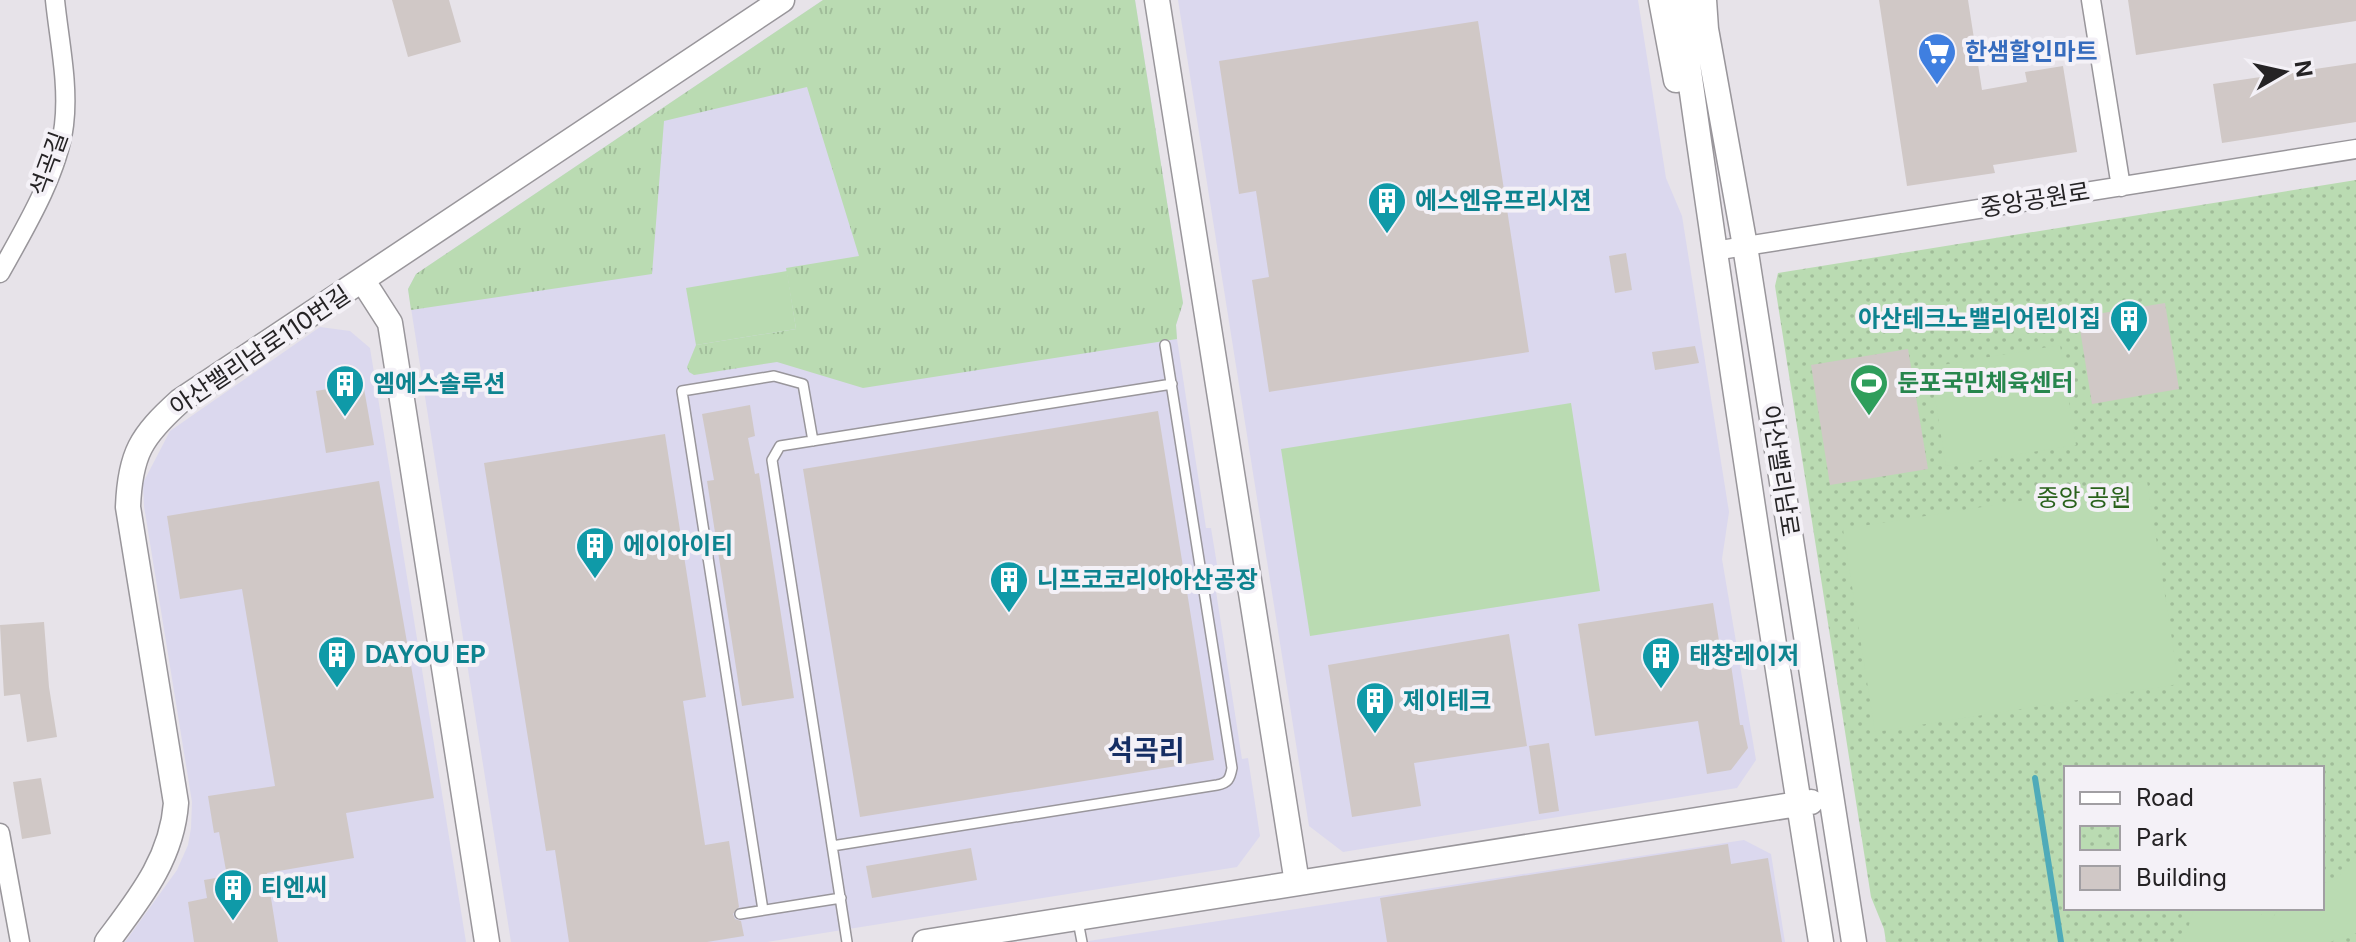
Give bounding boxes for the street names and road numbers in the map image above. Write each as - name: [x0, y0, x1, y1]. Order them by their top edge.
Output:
- street label: 석곡길: [24, 128, 73, 200]
- street label: 중앙공원로: [1978, 177, 2092, 222]
- street label: 아산밸리남로110번길: [164, 279, 355, 422]
- street label: 아산밸리남로: [1756, 403, 1805, 539]

